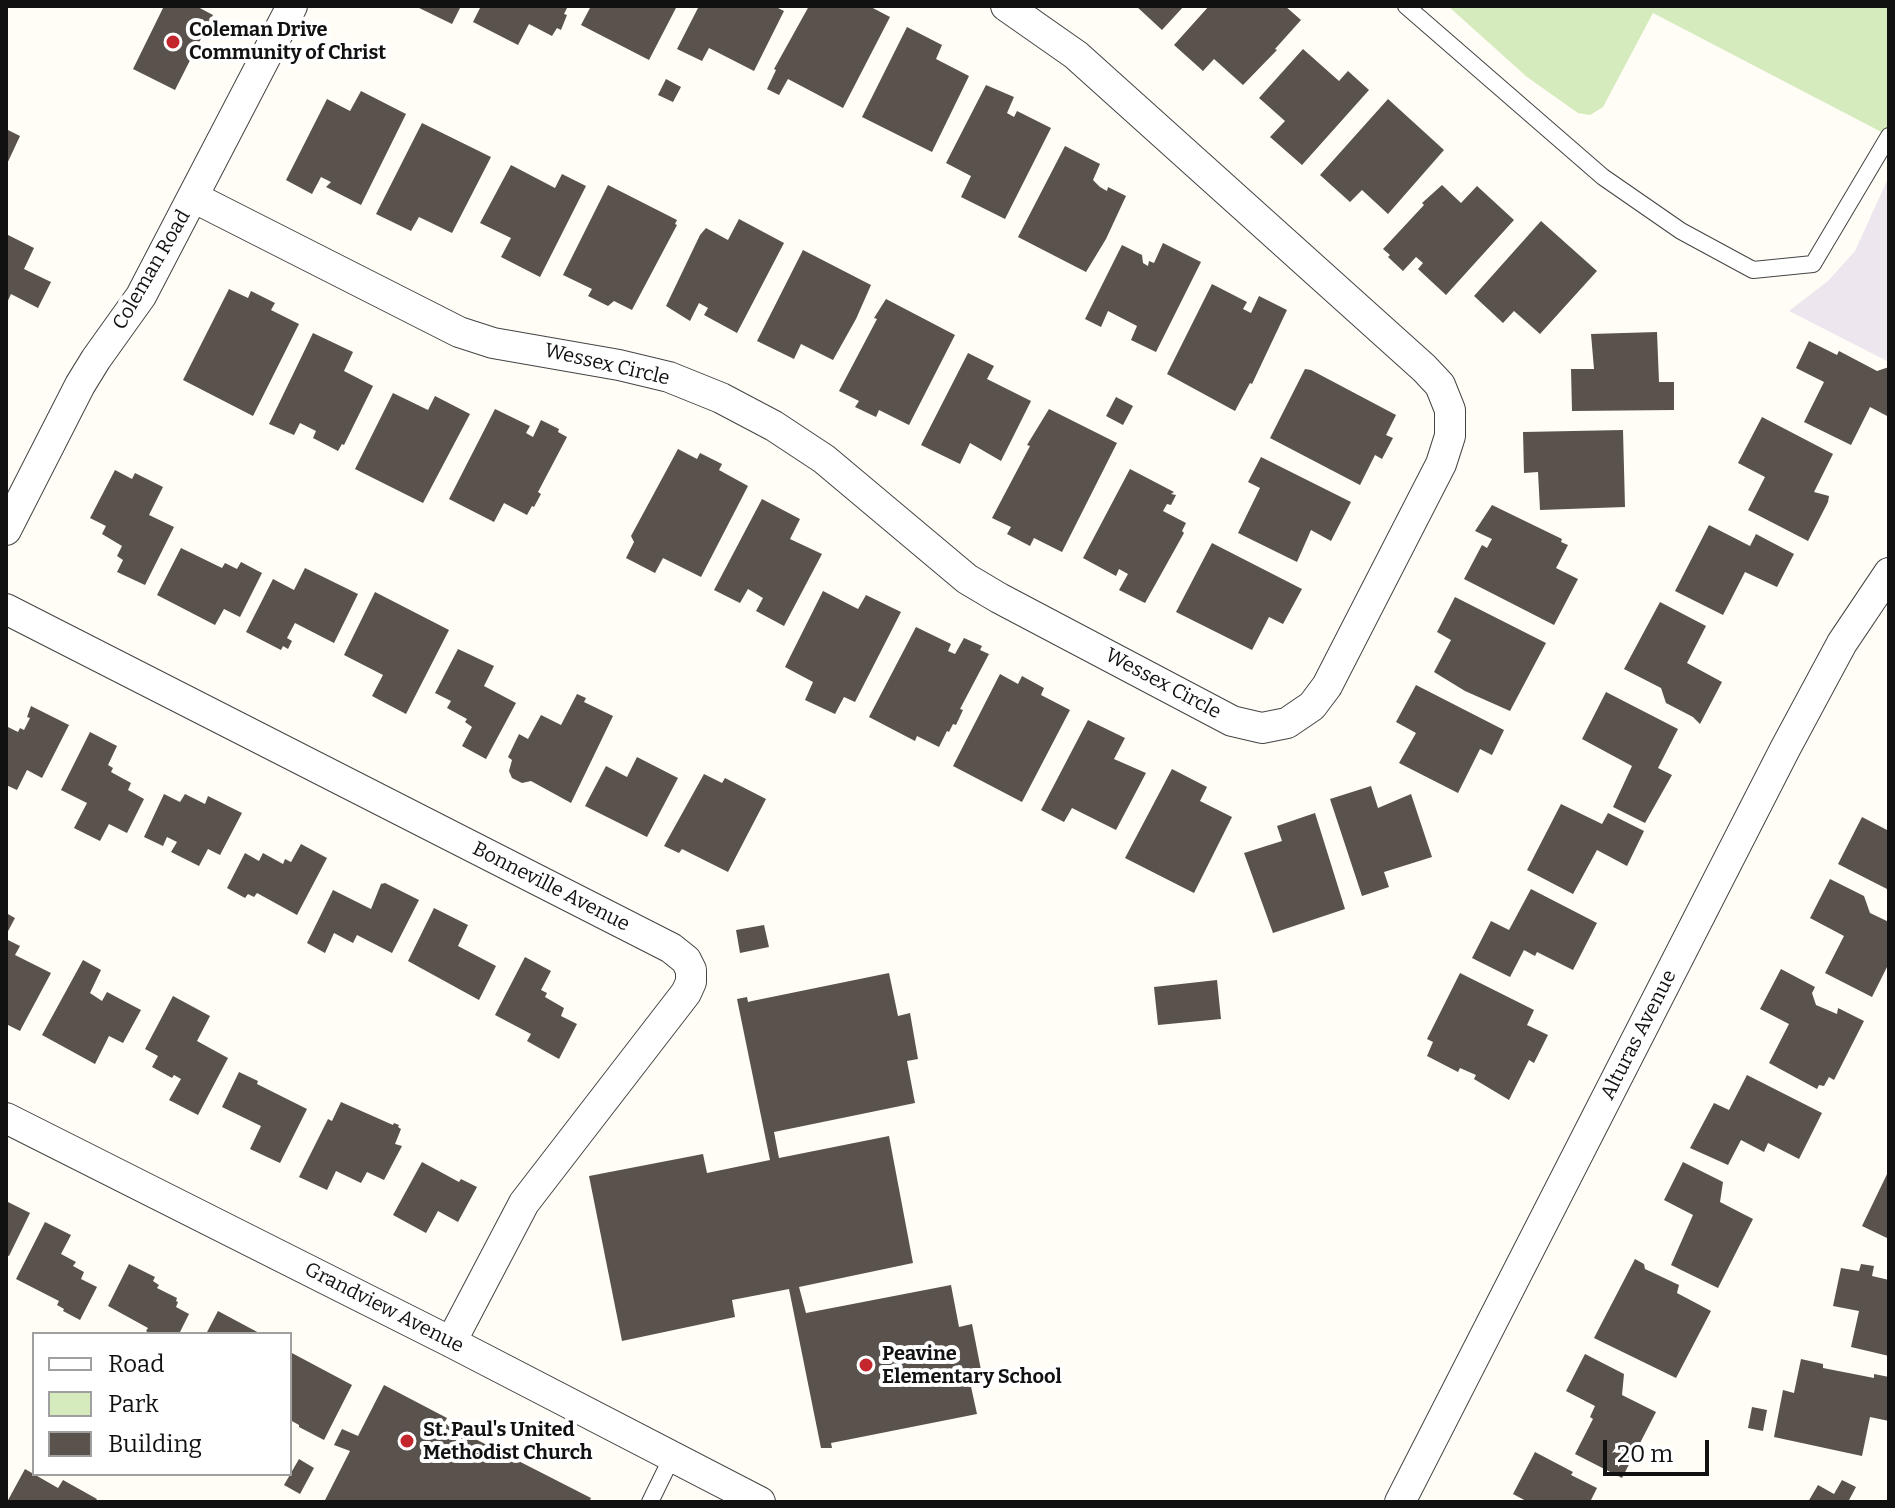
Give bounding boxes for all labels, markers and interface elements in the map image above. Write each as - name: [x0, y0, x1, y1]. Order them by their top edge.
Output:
- place label: Coleman Drive Community of Christ: [189, 18, 386, 65]
- marker: Coleman Drive Community of Christ: [164, 33, 182, 51]
- street label: Coleman Road: [108, 206, 196, 334]
- street label: Wessex Circle: [542, 339, 672, 391]
- street label: Wessex Circle: [1101, 643, 1225, 725]
- street label: Bonneville Avenue: [468, 837, 634, 937]
- street label: Alturas Avenue: [1596, 966, 1682, 1104]
- street label: Grandview Avenue: [300, 1258, 468, 1358]
- legend: [32, 1332, 292, 1476]
- place label: Peavine Elementary School: [882, 1342, 1062, 1389]
- text: Road: [108, 1350, 164, 1378]
- marker: Peavine Elementary School: [857, 1356, 875, 1374]
- text: Park: [108, 1390, 159, 1418]
- place label: St. Paul's United Methodist Church: [423, 1418, 593, 1465]
- scale bar: [1607, 1424, 1713, 1474]
- text: Building: [108, 1430, 202, 1458]
- marker: St. Paul's United Methodist Church: [398, 1432, 416, 1450]
- text: 20 m: [1617, 1440, 1673, 1468]

